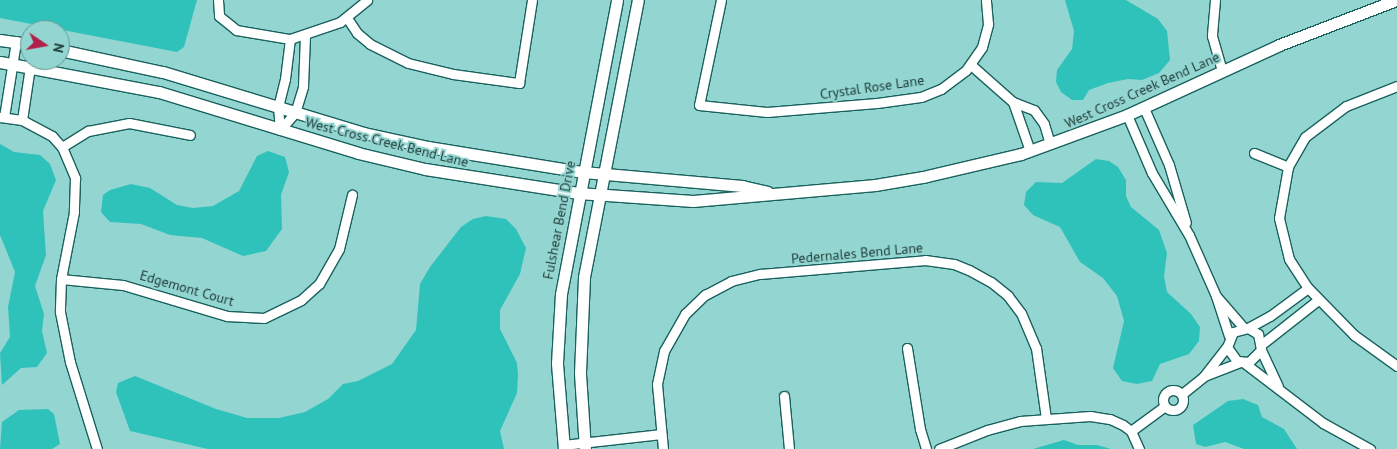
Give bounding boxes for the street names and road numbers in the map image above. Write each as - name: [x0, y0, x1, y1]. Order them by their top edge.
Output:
- street label: West Cross Creek Bend Lane: [1062, 48, 1222, 132]
- street label: Crystal Rose Lane: [819, 71, 925, 103]
- street label: West Cross Creek Bend Lane: [303, 114, 471, 170]
- street label: Fulshear Bend Drive: [539, 159, 579, 281]
- street label: Pedernales Bend Lane: [790, 239, 924, 267]
- street label: Edgemont Court: [138, 267, 236, 309]

